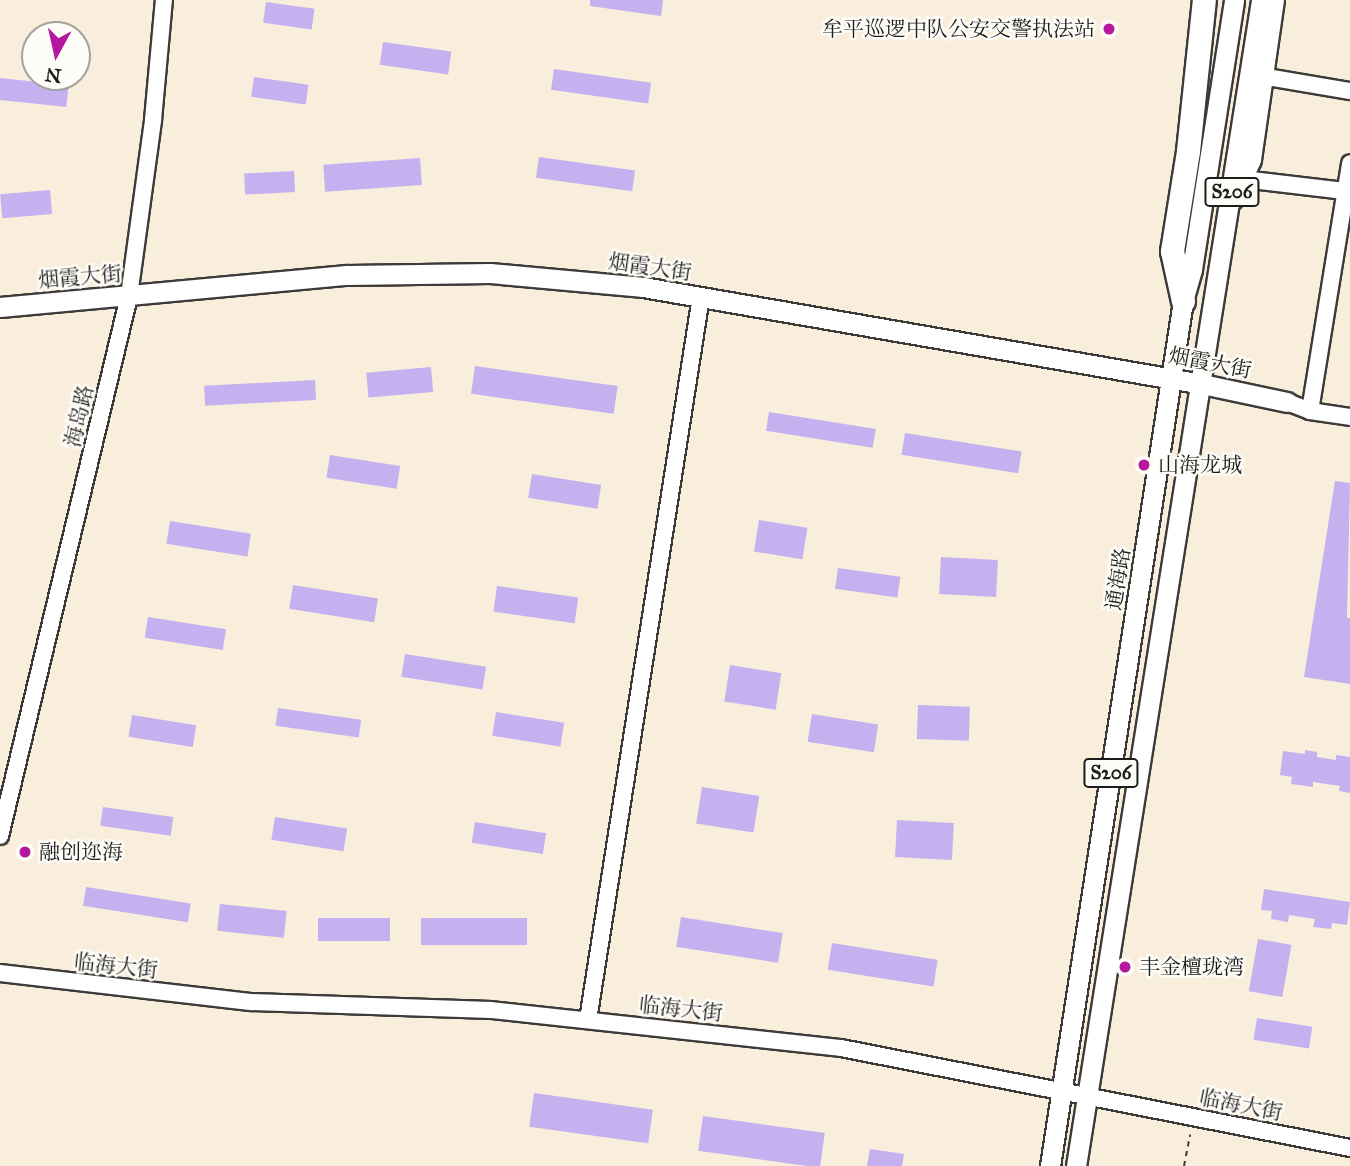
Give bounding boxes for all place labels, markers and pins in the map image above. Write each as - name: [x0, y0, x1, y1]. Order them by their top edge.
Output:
- place label: 牟平巡逻中队公安交警执法站: [822, 16, 1095, 42]
- marker: 牟平巡逻中队公安交警执法站: [1101, 21, 1117, 37]
- place label: 山海龙城: [1158, 452, 1242, 478]
- marker: 山海龙城: [1136, 457, 1152, 473]
- place label: 融创迩海: [39, 839, 123, 865]
- marker: 融创迩海: [17, 844, 33, 860]
- place label: 丰金檀珑湾: [1139, 954, 1244, 980]
- marker: 丰金檀珑湾: [1117, 959, 1133, 975]

